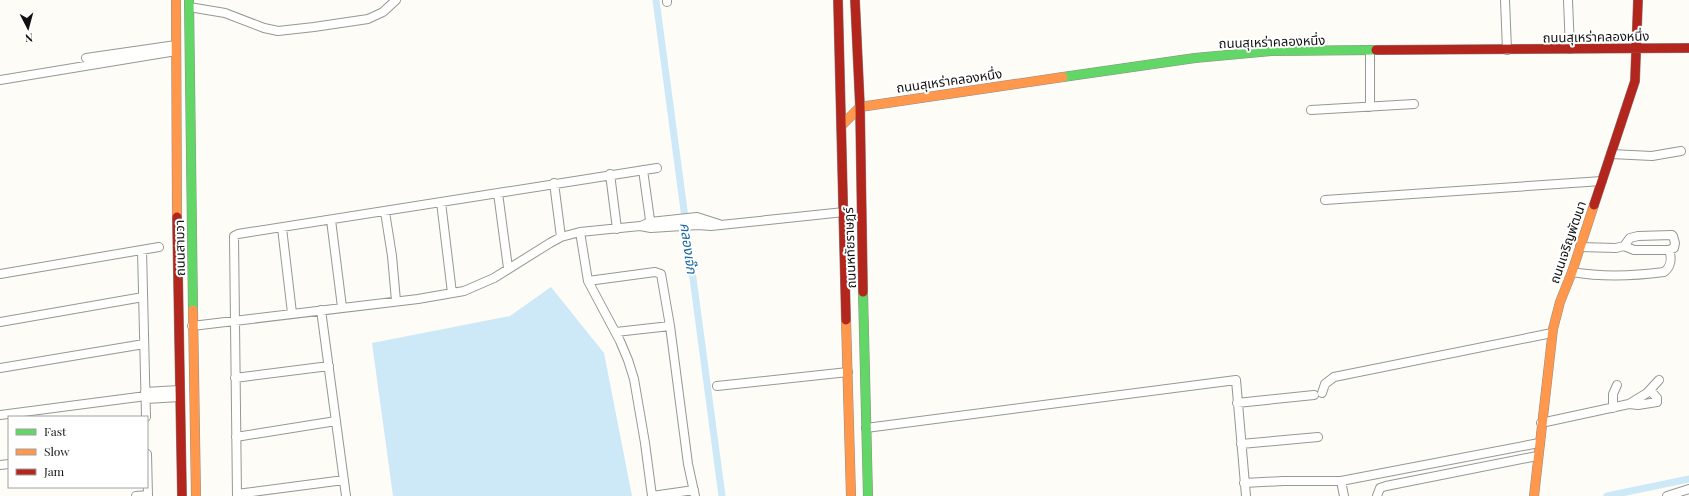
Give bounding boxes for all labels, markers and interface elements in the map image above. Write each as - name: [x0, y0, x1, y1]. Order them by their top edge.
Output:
- north arrow: [8, 8, 48, 48]
- street label: ถนนสุเหร่าคลองหนึ่ง: [1543, 27, 1650, 45]
- text: N: [24, 31, 34, 46]
- street label: ถนนสุเหร่าคลองหนึ่ง: [1218, 31, 1326, 51]
- street label: ถนนสุเหร่าคลองหนึ่ง: [895, 64, 1003, 96]
- street label: ถนนเจริญพัฒนา: [1545, 198, 1589, 286]
- street label: ถนนหทัยราษฎร์: [839, 207, 859, 289]
- street label: ถนนสามวา: [170, 220, 188, 276]
- water label: คลองเจ๊ก: [676, 221, 702, 276]
- legend: [8, 416, 148, 488]
- text: Fast: [44, 423, 67, 439]
- text: Slow: [44, 443, 70, 459]
- text: Jam: [43, 463, 65, 479]

